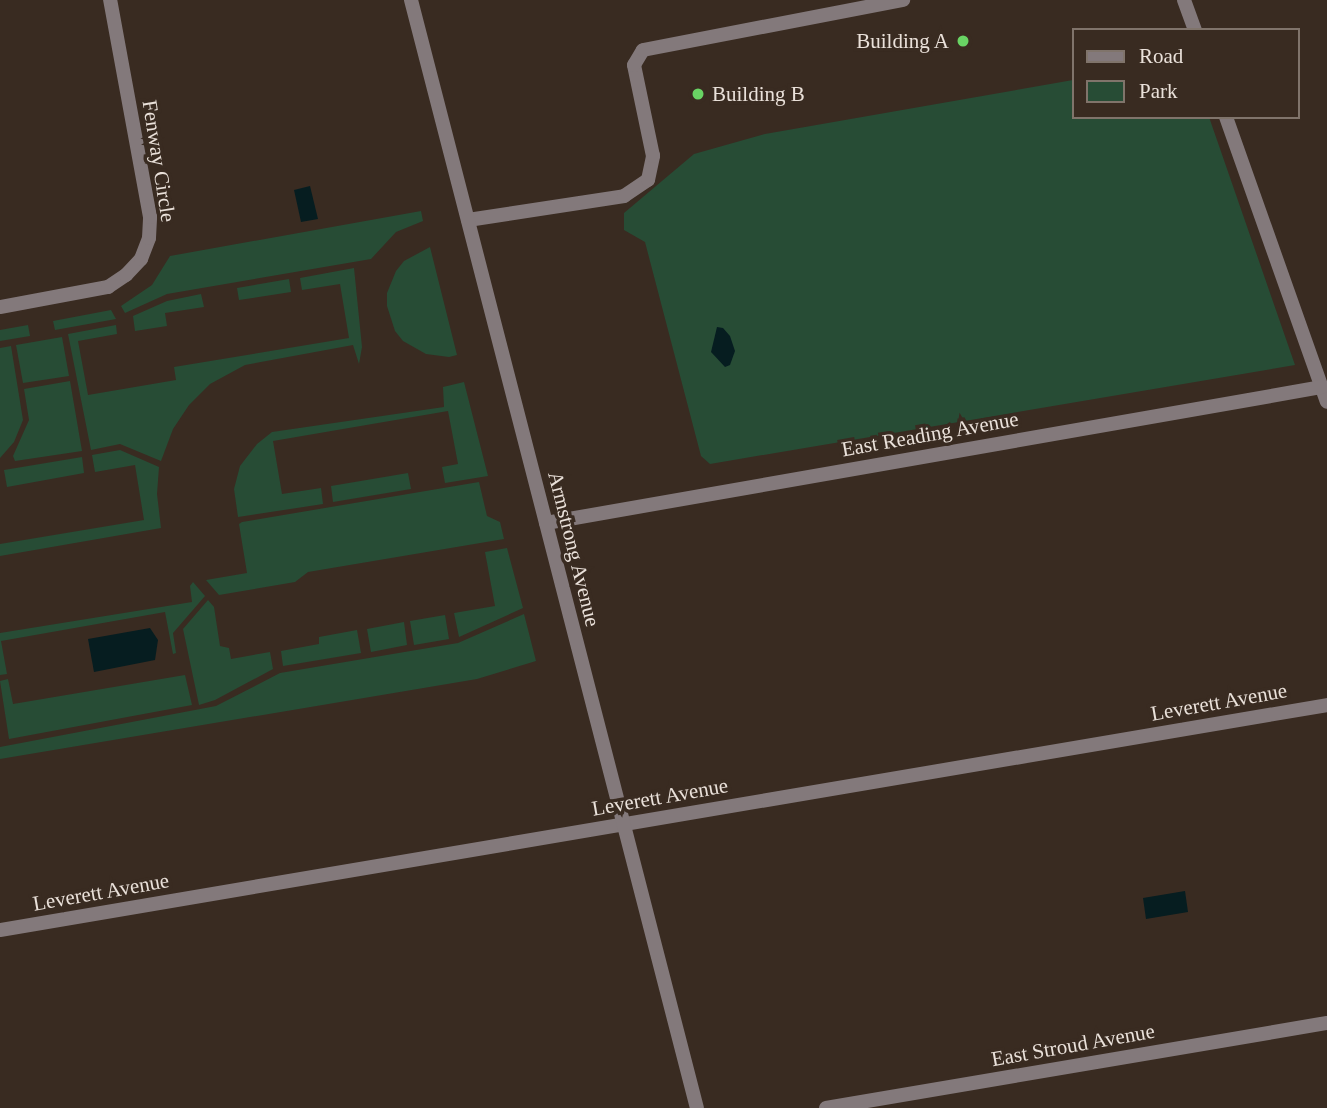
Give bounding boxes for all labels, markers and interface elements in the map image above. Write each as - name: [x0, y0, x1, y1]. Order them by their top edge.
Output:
- place label: Building A: [855, 28, 949, 54]
- legend: [1072, 28, 1299, 119]
- marker: Building A: [955, 33, 971, 49]
- text: Road: [1139, 44, 1183, 68]
- text: Park: [1139, 79, 1178, 103]
- place label: Building B: [712, 81, 805, 107]
- marker: Building B: [690, 86, 706, 102]
- street label: Fenway Circle: [137, 98, 181, 224]
- street label: East Reading Avenue: [839, 406, 1021, 462]
- street label: Armstrong Avenue: [542, 468, 606, 630]
- street label: Leverett Avenue: [1148, 678, 1290, 726]
- street label: Leverett Avenue: [589, 773, 731, 821]
- street label: Leverett Avenue: [30, 868, 172, 916]
- street label: East Stroud Avenue: [989, 1018, 1157, 1072]

